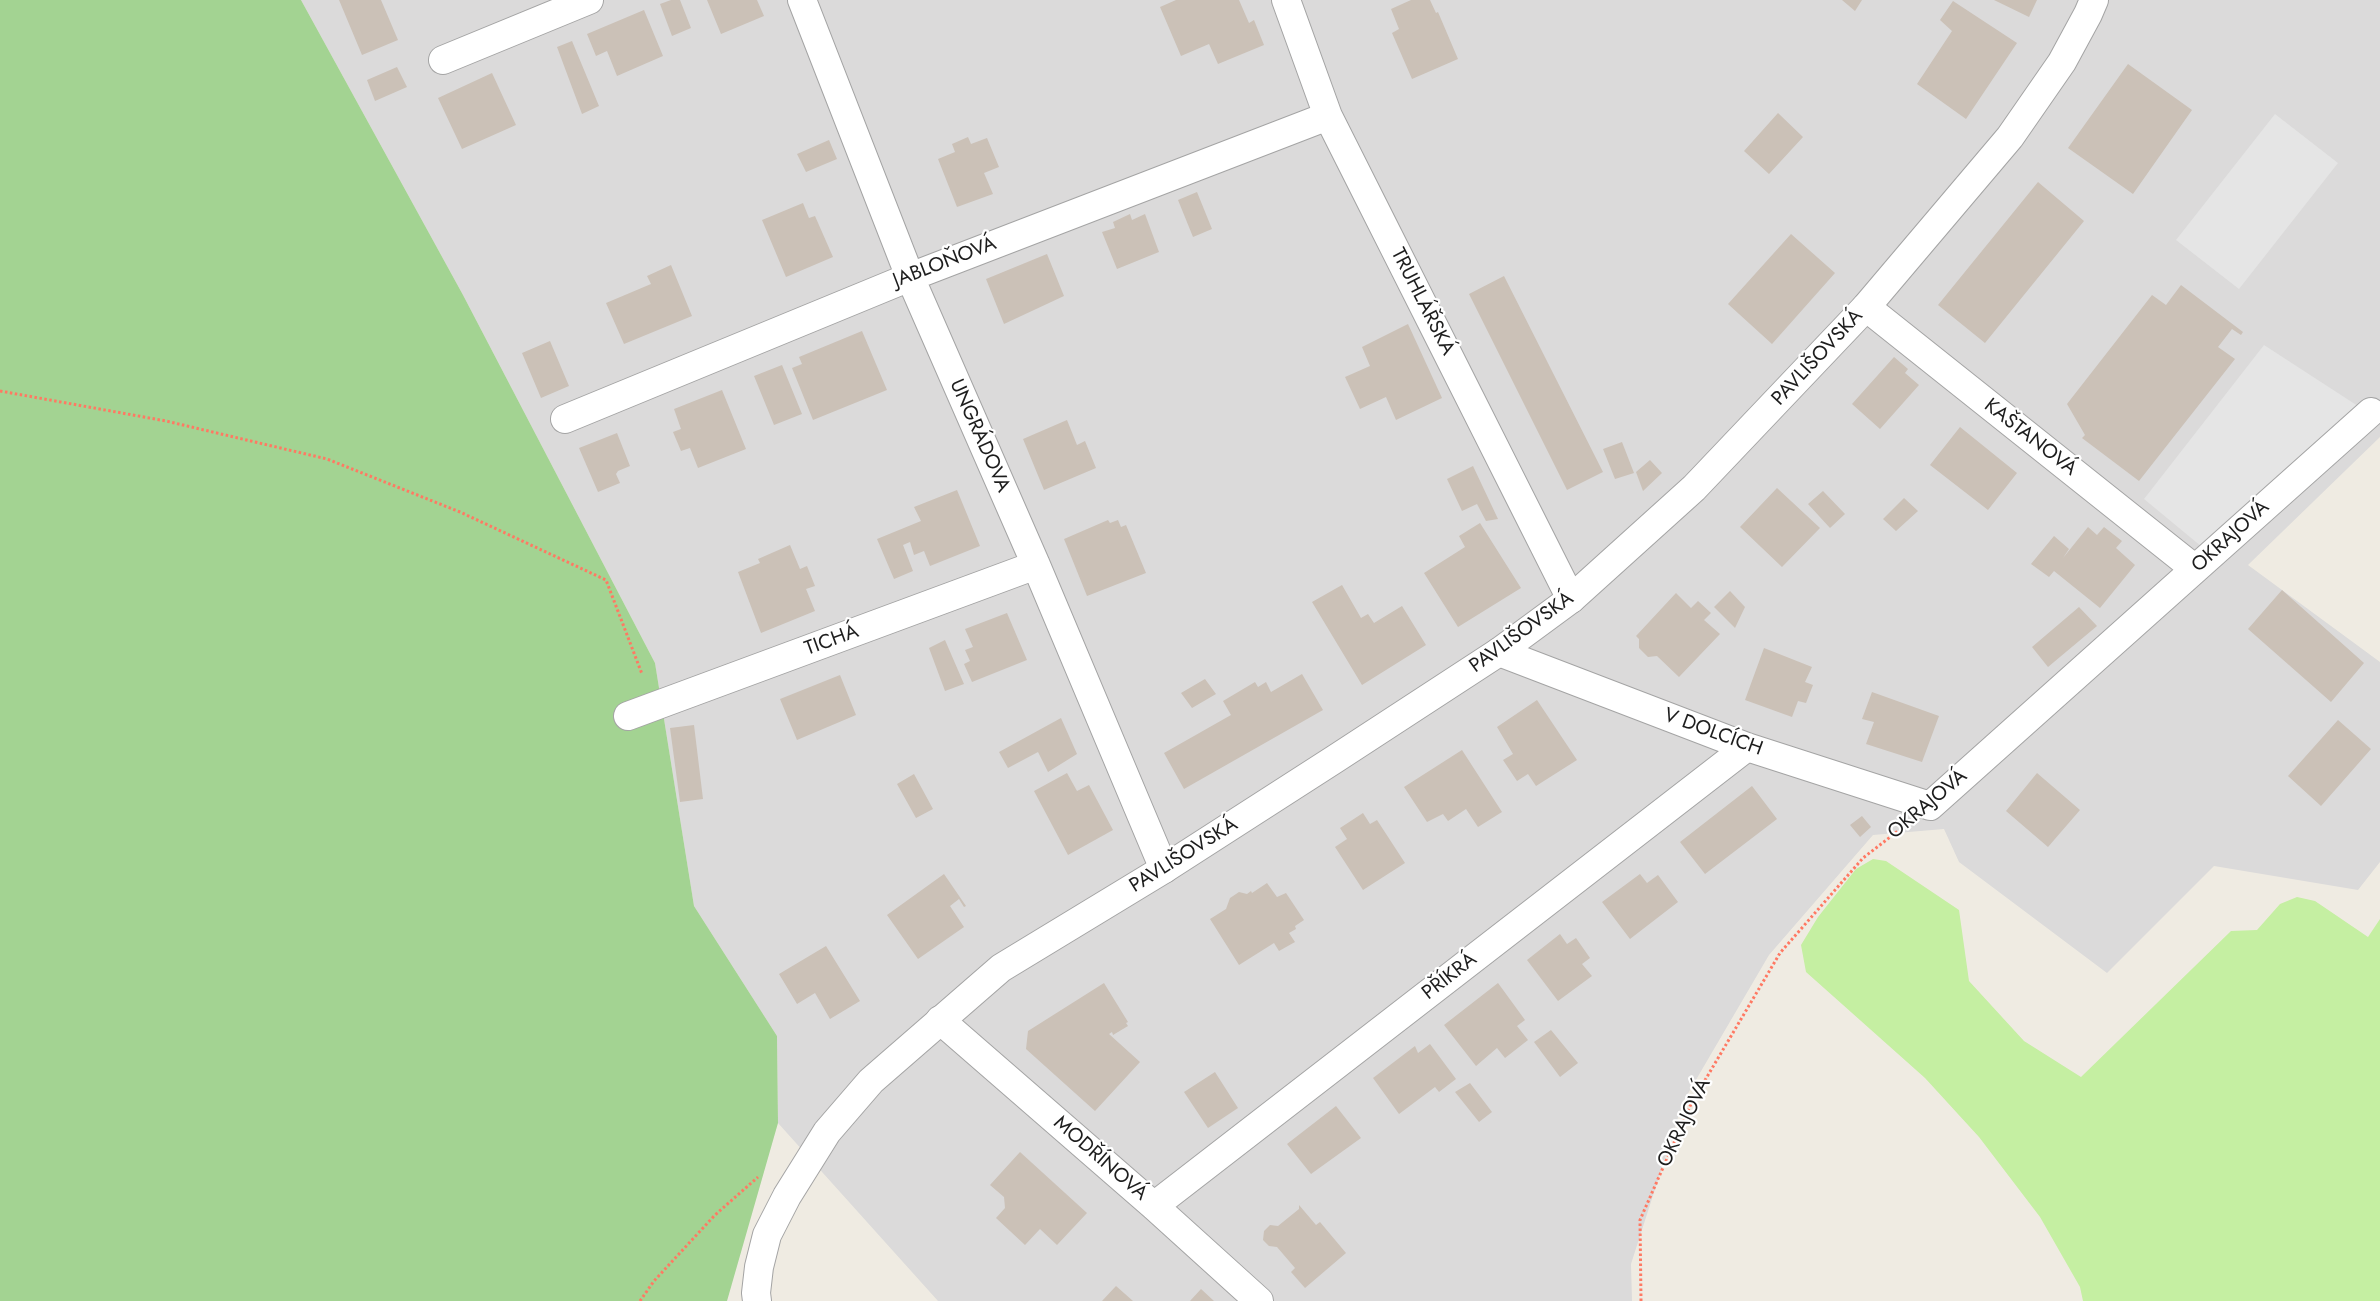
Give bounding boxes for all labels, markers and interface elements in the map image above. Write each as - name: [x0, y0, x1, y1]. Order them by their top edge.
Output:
- street label: JABLOŇOVÁ: [890, 232, 1000, 294]
- street label: TRUHLÁŘSKÁ: [1385, 245, 1459, 359]
- street label: PAVLIŠOVSKÁ: [1767, 305, 1869, 411]
- street label: UNGRÁDOVA: [943, 376, 1015, 496]
- street label: KAŠTANOVÁ: [1979, 394, 2081, 482]
- street label: OKRAJOVÁ: [2187, 496, 2275, 578]
- street label: PAVLIŠOVSKÁ: [1465, 587, 1579, 679]
- street label: TICHÁ: [802, 620, 862, 662]
- street label: V DOLCÍCH: [1660, 704, 1766, 762]
- street label: OKRAJOVÁ: [1884, 765, 1972, 845]
- street label: PAVLIŠOVSKÁ: [1126, 813, 1242, 899]
- street label: PŘÍKRÁ: [1418, 948, 1482, 1006]
- street label: OKRAJOVÁ: [1653, 1075, 1717, 1171]
- street label: MODŘÍNOVÁ: [1048, 1112, 1152, 1206]

